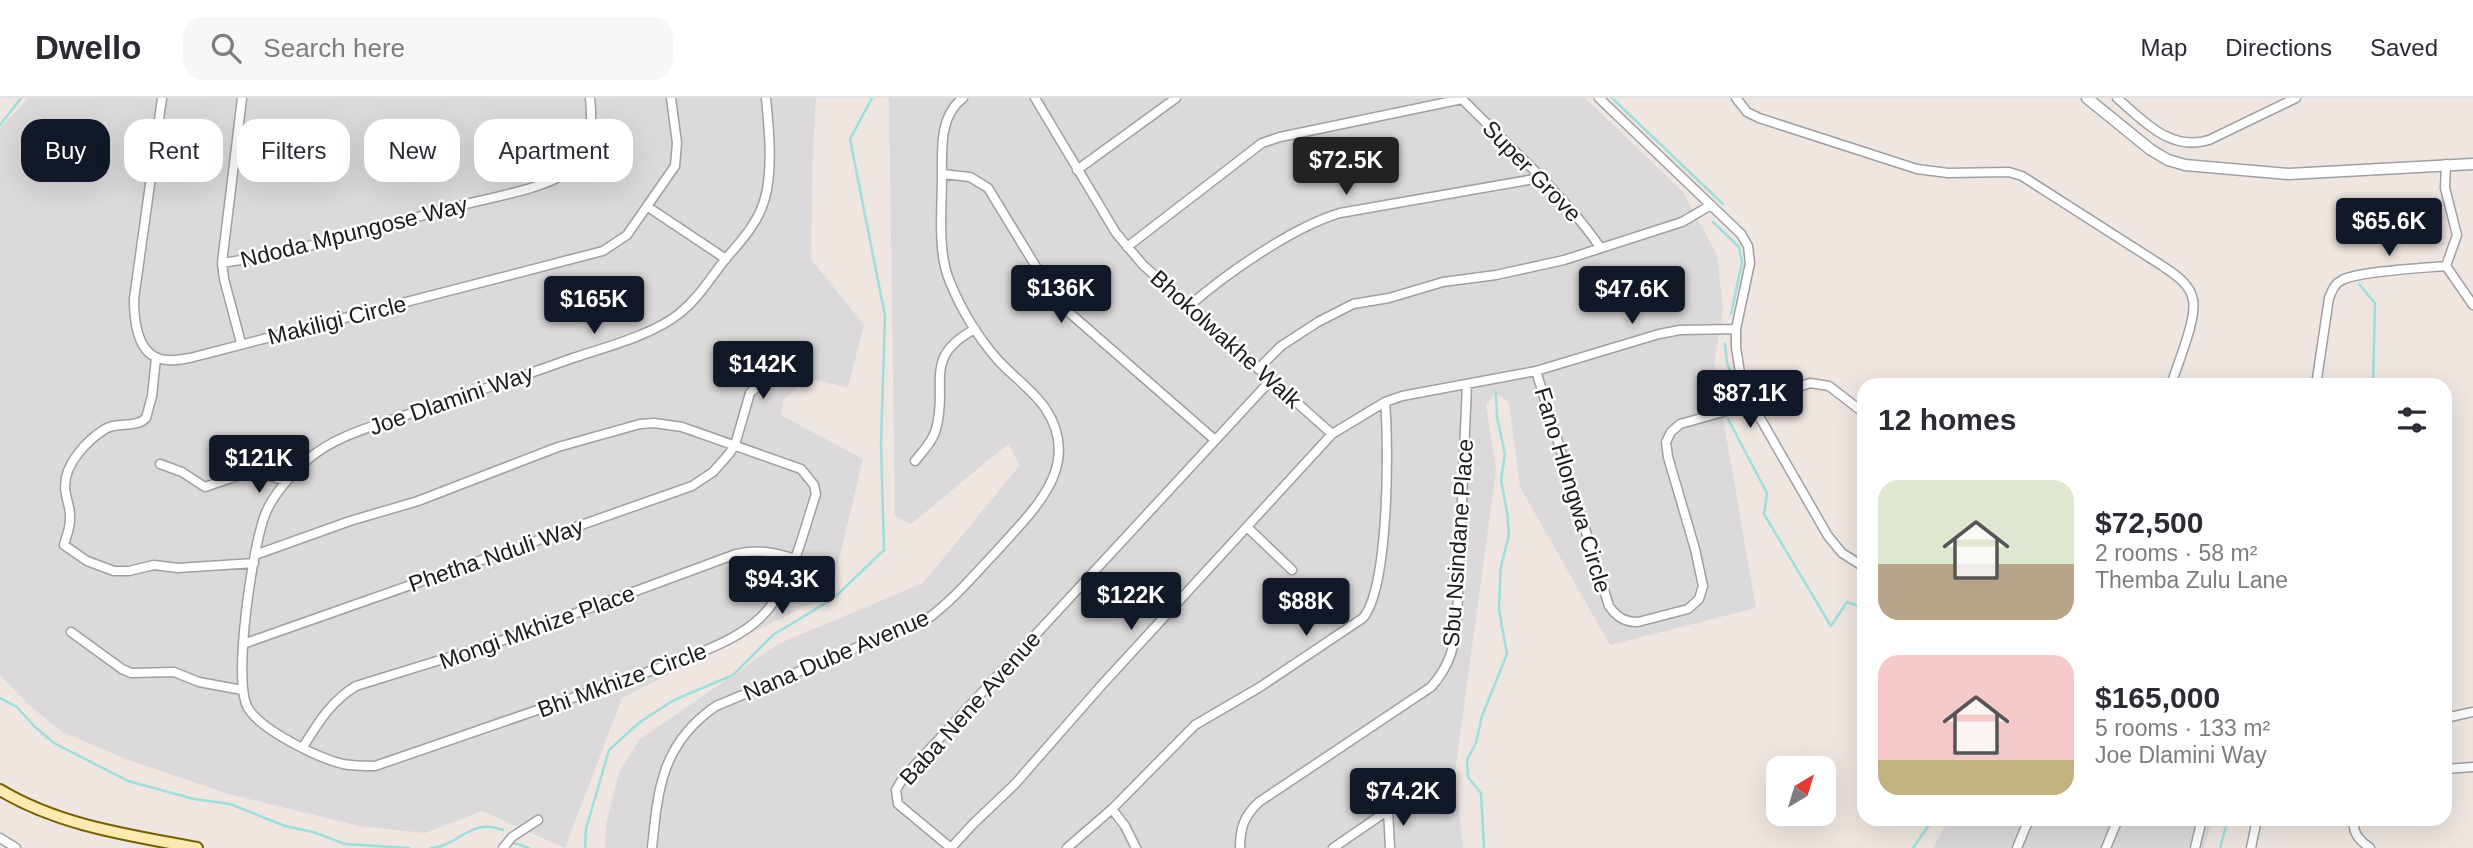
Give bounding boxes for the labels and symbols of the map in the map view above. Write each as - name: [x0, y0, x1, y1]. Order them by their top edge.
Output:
- street label: Super Grove: [1477, 115, 1587, 227]
- pin: $72.5K: [1289, 138, 1403, 197]
- street label: Ndoda Mpungose Way: [238, 191, 471, 273]
- pin: $65.6K: [2332, 198, 2446, 258]
- street label: Bhokolwakhe Walk: [1145, 265, 1307, 414]
- pin: $136K: [1012, 266, 1110, 325]
- pin: $47.6K: [1575, 266, 1689, 326]
- pin: $165K: [545, 276, 643, 336]
- street label: Makiligi Circle: [265, 290, 409, 350]
- pin: $142K: [714, 342, 812, 401]
- street label: Joe Dlamini Way: [366, 360, 537, 440]
- pin: $87.1K: [1693, 370, 1807, 430]
- street label: Fano Hlongwa Circle: [1529, 384, 1617, 596]
- pin: $121K: [210, 436, 308, 495]
- street label: Sbu Nsindane Place: [1438, 438, 1478, 648]
- street label: Phetha Nduli Way: [405, 513, 587, 597]
- pin: $94.3K: [725, 556, 839, 616]
- pin: $122K: [1082, 573, 1180, 632]
- pin: $88K: [1265, 578, 1347, 638]
- street label: Mongi Mkhize Place: [436, 580, 638, 674]
- street label: Nana Dube Avenue: [739, 604, 933, 706]
- street label: Baba Nene Avenue: [894, 626, 1046, 790]
- street label: Bhi Mkhize Circle: [534, 637, 710, 723]
- north arrow: [1766, 756, 1836, 826]
- pin: $74.2K: [1346, 768, 1460, 828]

